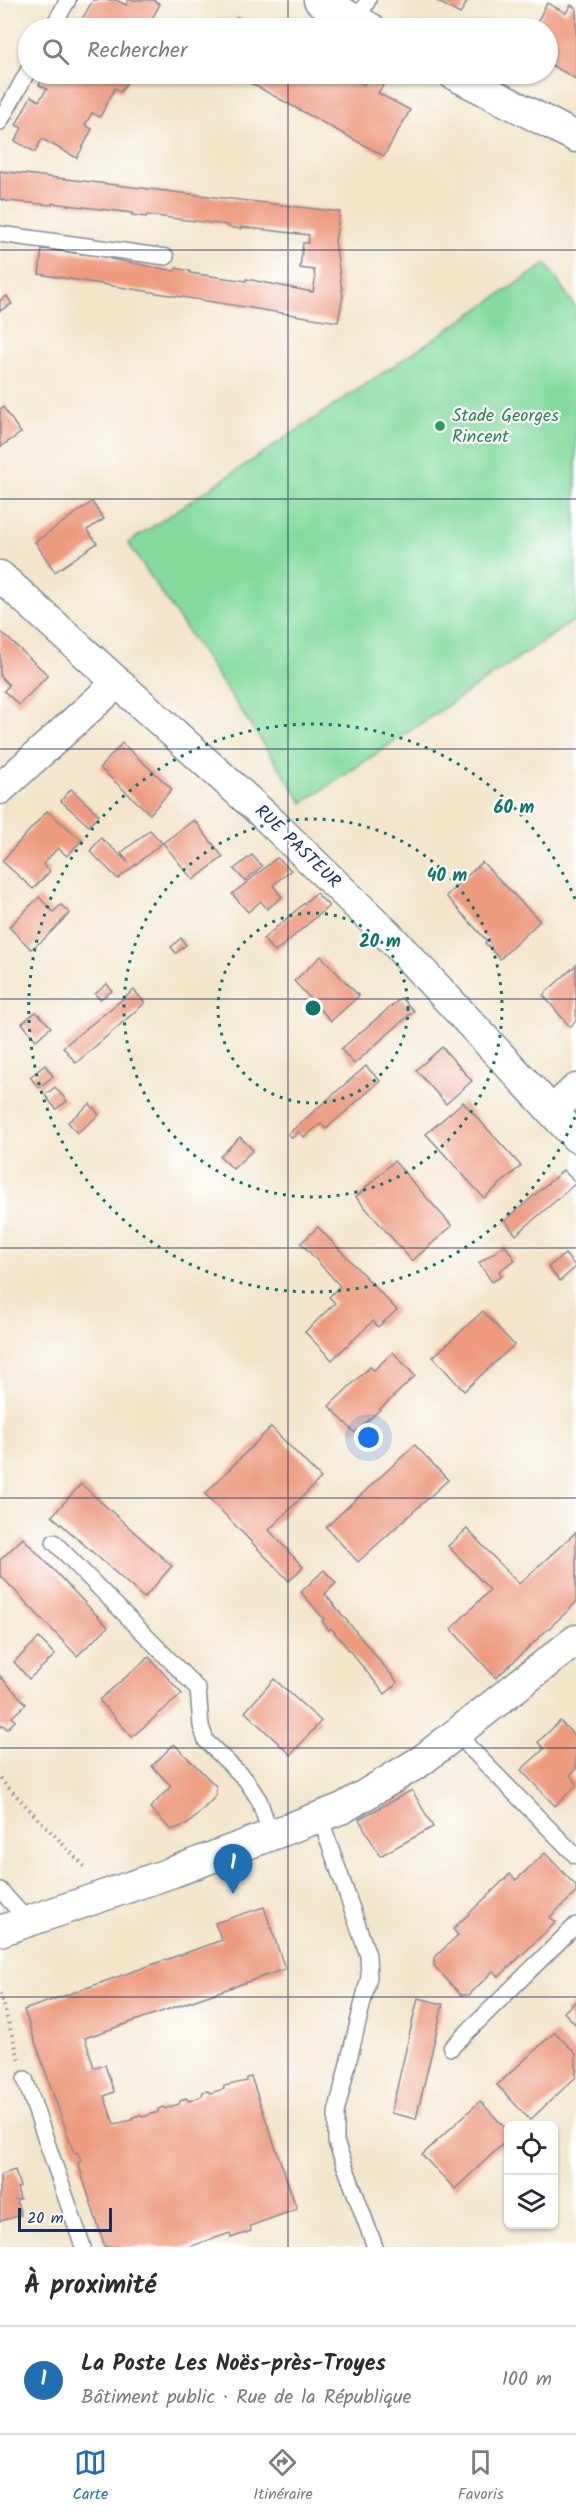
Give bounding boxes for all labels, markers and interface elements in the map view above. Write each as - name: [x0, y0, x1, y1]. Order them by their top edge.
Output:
- search box: [18, 18, 558, 84]
- text: Rechercher: [87, 34, 187, 69]
- icon: search: [39, 35, 72, 68]
- place label: Stade Georges Rincent: [452, 402, 559, 452]
- marker: Stade Georges Rincent: [433, 419, 447, 433]
- text: 60 m: [494, 794, 535, 823]
- street label: RUE PASTEUR: [247, 798, 347, 896]
- text: 40 m: [427, 862, 468, 891]
- text: 20 m: [359, 928, 401, 957]
- centre of rings: [303, 998, 323, 1018]
- your location: [354, 1423, 383, 1452]
- pin: 1: [214, 1844, 252, 1894]
- map controls: [504, 2121, 558, 2229]
- button: locate: [504, 2121, 558, 2175]
- button: layers: [504, 2175, 558, 2229]
- scale bar: [18, 2205, 112, 2232]
- text: 20 m: [27, 2206, 63, 2231]
- text: À proximité: [24, 2265, 156, 2307]
- text: La Poste Les Noës-près-Troyes: [81, 2347, 386, 2382]
- text: 1: [40, 2364, 47, 2396]
- text: 100 m: [502, 2364, 552, 2396]
- text: Bâtiment public · Rue de la République: [81, 2382, 412, 2414]
- tab: Carte: [72, 2446, 108, 2507]
- tab: Itinéraire: [253, 2446, 313, 2507]
- tab: Favoris: [458, 2446, 504, 2507]

